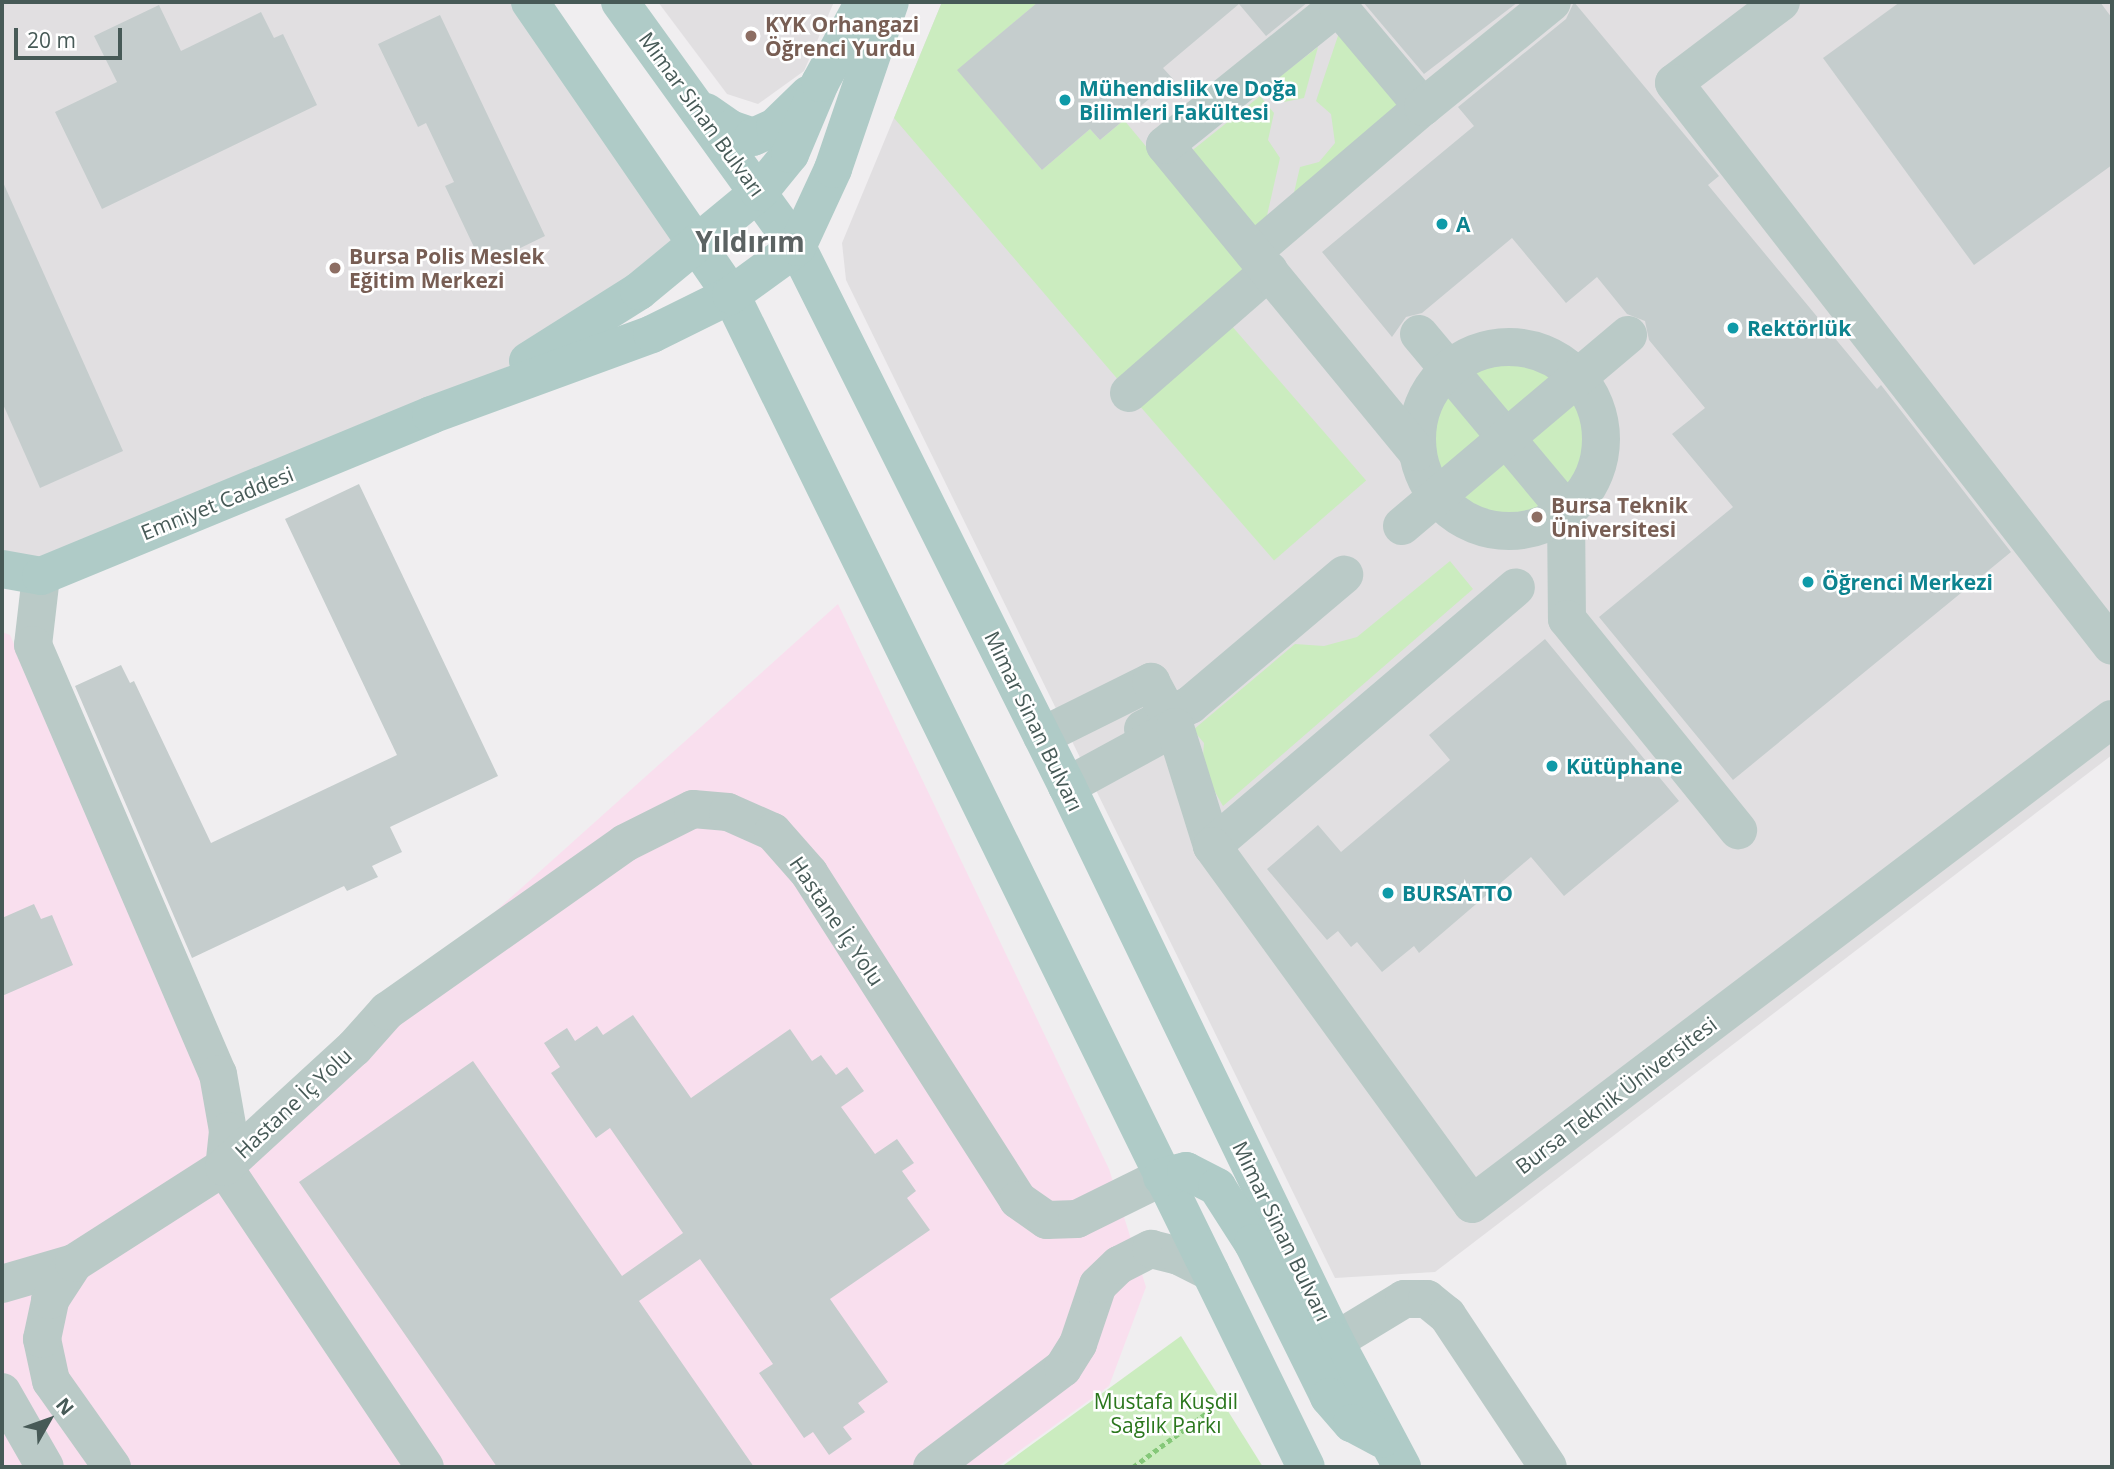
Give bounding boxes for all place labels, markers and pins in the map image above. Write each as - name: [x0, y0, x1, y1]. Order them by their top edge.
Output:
- place label: KYK Orhangazi Öğrenci Yurdu: [765, 11, 919, 61]
- marker: KYK Orhangazi Öğrenci Yurdu: [743, 28, 759, 44]
- place label: Mühendislik ve Doğa Bilimleri Fakültesi: [1079, 75, 1297, 125]
- marker: Mühendislik ve Doğa Bilimleri Fakültesi: [1057, 92, 1073, 108]
- place label: A: [1456, 211, 1470, 237]
- marker: A: [1434, 216, 1450, 232]
- place label: Bursa Polis Meslek Eğitim Merkezi: [349, 243, 544, 293]
- marker: Bursa Polis Meslek Eğitim Merkezi: [327, 260, 343, 276]
- place label: Rektörlük: [1747, 315, 1851, 341]
- marker: Rektörlük: [1725, 320, 1741, 336]
- place label: Bursa Teknik Üniversitesi: [1551, 492, 1688, 542]
- marker: Bursa Teknik Üniversitesi: [1529, 509, 1545, 525]
- place label: Öğrenci Merkezi: [1822, 569, 1993, 595]
- marker: Öğrenci Merkezi: [1800, 574, 1816, 590]
- place label: Kütüphane: [1566, 753, 1683, 779]
- marker: Kütüphane: [1544, 758, 1560, 774]
- place label: BURSATTO: [1402, 880, 1513, 906]
- marker: BURSATTO: [1380, 885, 1396, 901]

